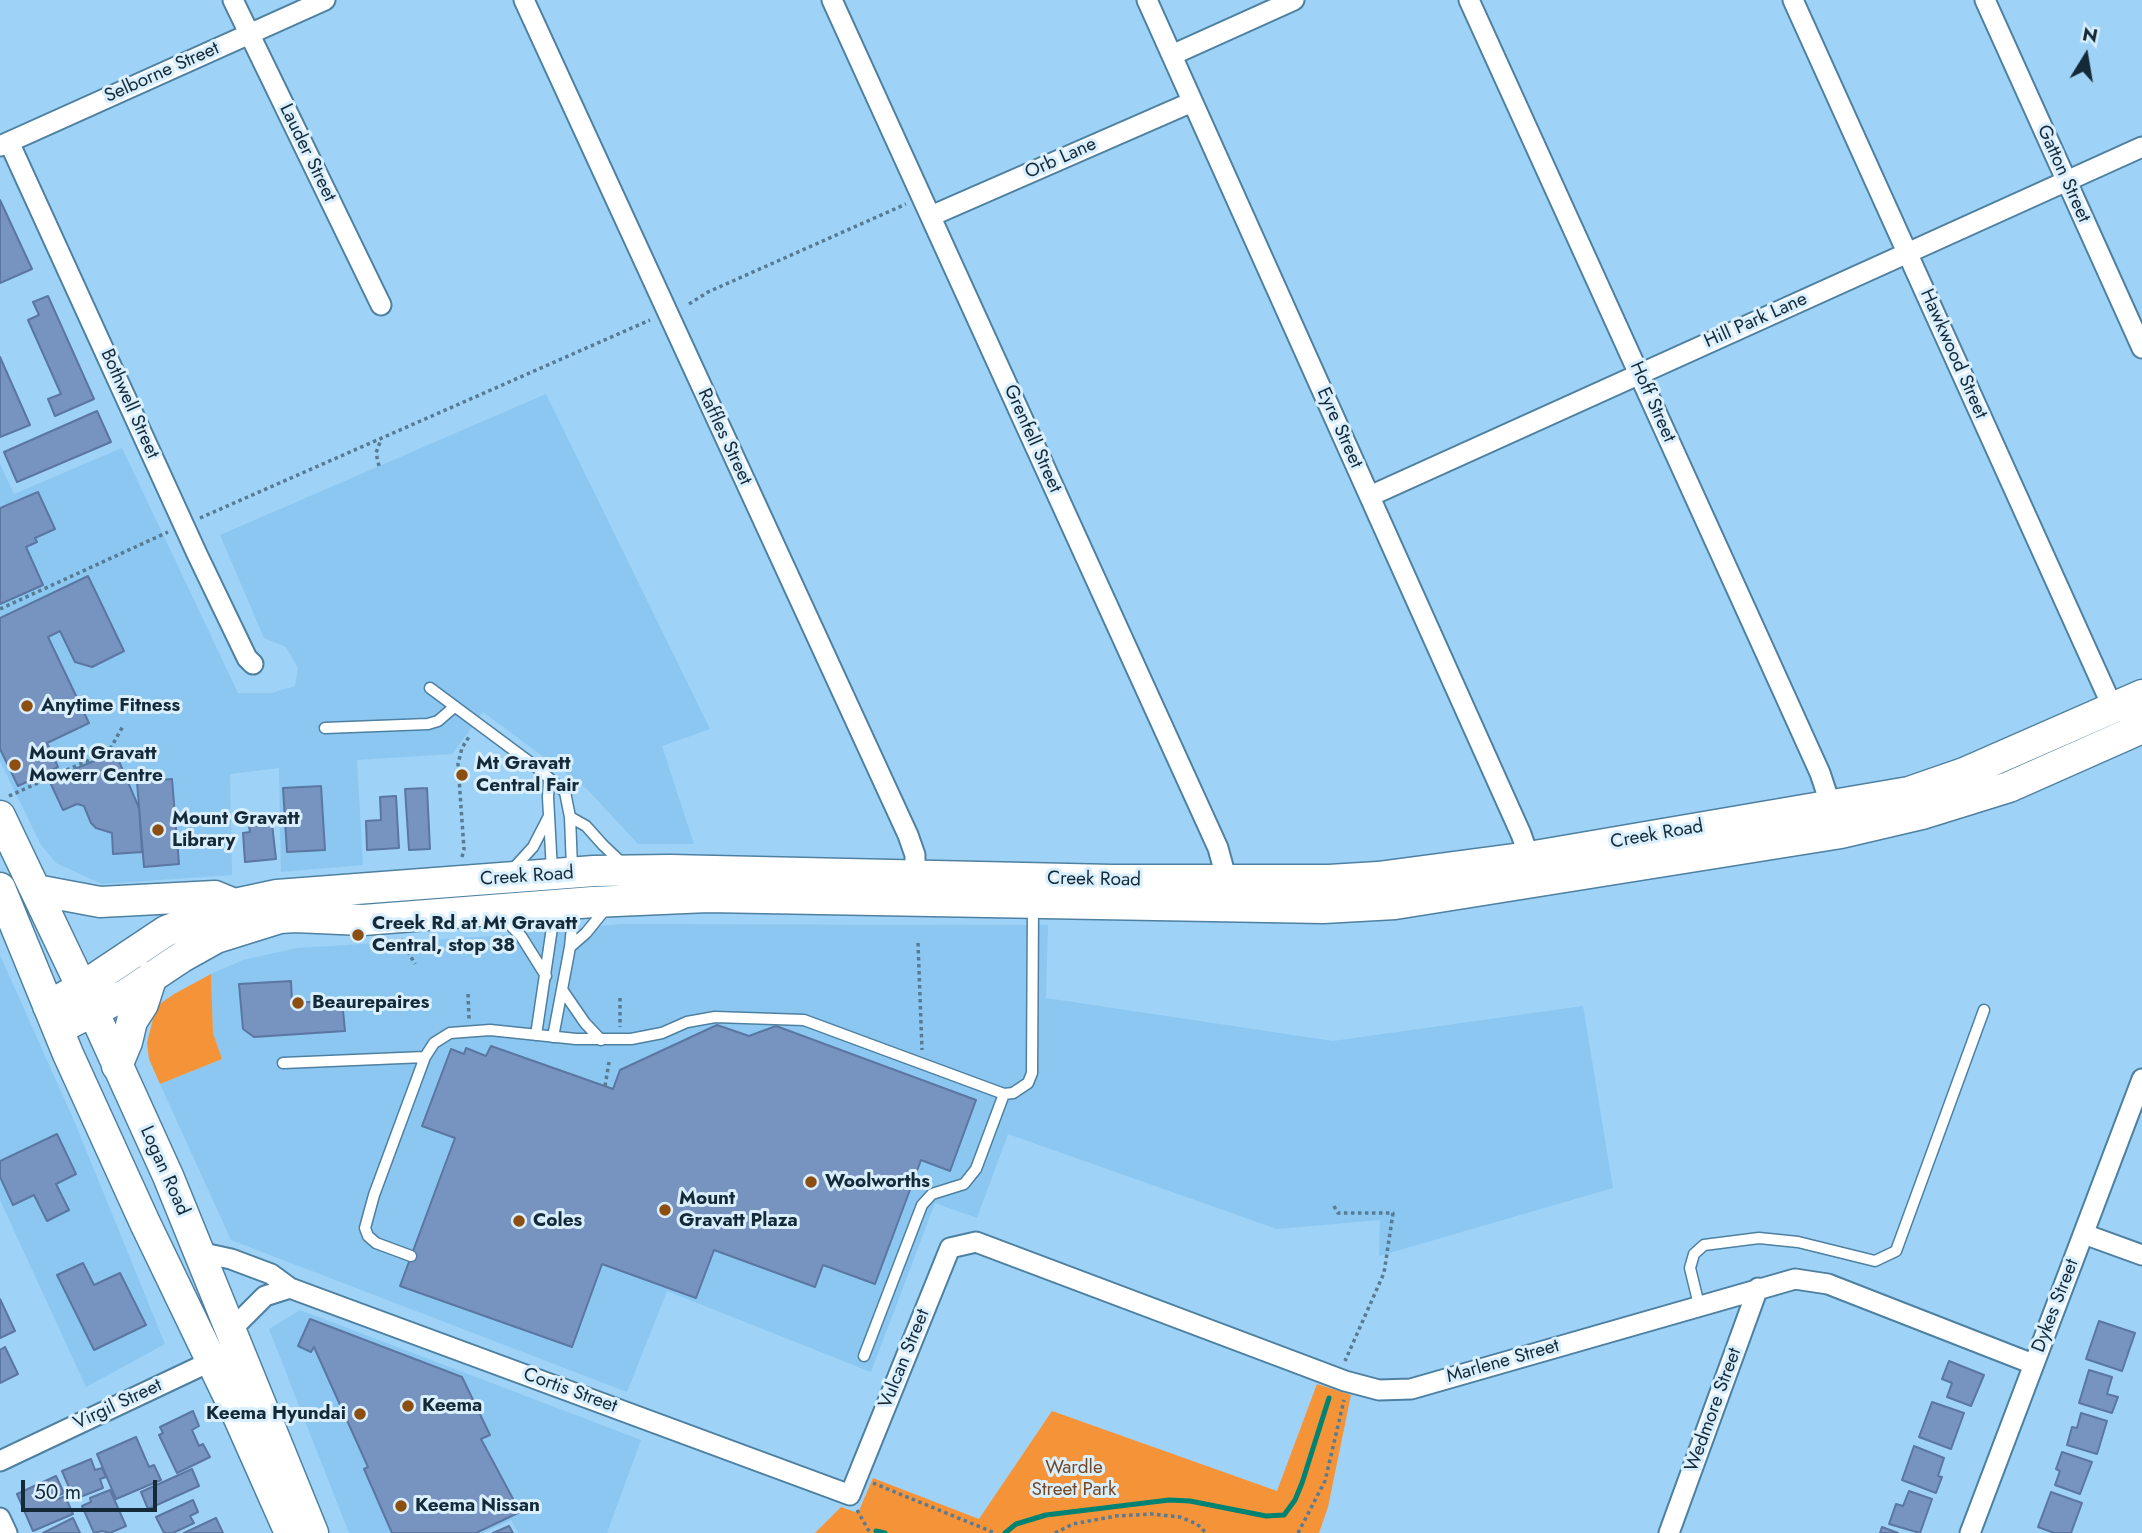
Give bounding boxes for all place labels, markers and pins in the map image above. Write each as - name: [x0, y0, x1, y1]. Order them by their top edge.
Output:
- place label: Anytime Fitness: [41, 695, 180, 717]
- marker: Anytime Fitness: [19, 698, 35, 714]
- place label: Mount Gravatt Mowerr Centre: [29, 743, 163, 787]
- place label: Mt Gravatt Central Fair: [476, 753, 579, 797]
- marker: Mount Gravatt Mowerr Centre: [7, 757, 23, 773]
- marker: Mt Gravatt Central Fair: [454, 767, 470, 783]
- place label: Mount Gravatt Library: [172, 808, 299, 852]
- marker: Mount Gravatt Library: [150, 822, 166, 838]
- place label: Creek Rd at Mt Gravatt Central, stop 38: [372, 913, 577, 957]
- marker: Creek Rd at Mt Gravatt Central, stop 38: [350, 927, 366, 943]
- place label: Beaurepaires: [312, 992, 429, 1014]
- marker: Beaurepaires: [290, 995, 306, 1011]
- place label: Woolworths: [825, 1171, 930, 1193]
- marker: Woolworths: [803, 1174, 819, 1190]
- place label: Mount Gravatt Plaza: [679, 1188, 798, 1232]
- marker: Mount Gravatt Plaza: [657, 1202, 673, 1218]
- place label: Coles: [533, 1210, 582, 1232]
- marker: Coles: [511, 1213, 527, 1229]
- place label: Keema: [422, 1395, 482, 1417]
- marker: Keema: [400, 1398, 416, 1414]
- place label: Keema Hyundai: [206, 1403, 346, 1425]
- marker: Keema Hyundai: [352, 1406, 368, 1422]
- place label: Keema Nissan: [415, 1495, 540, 1517]
- marker: Keema Nissan: [393, 1498, 409, 1514]

